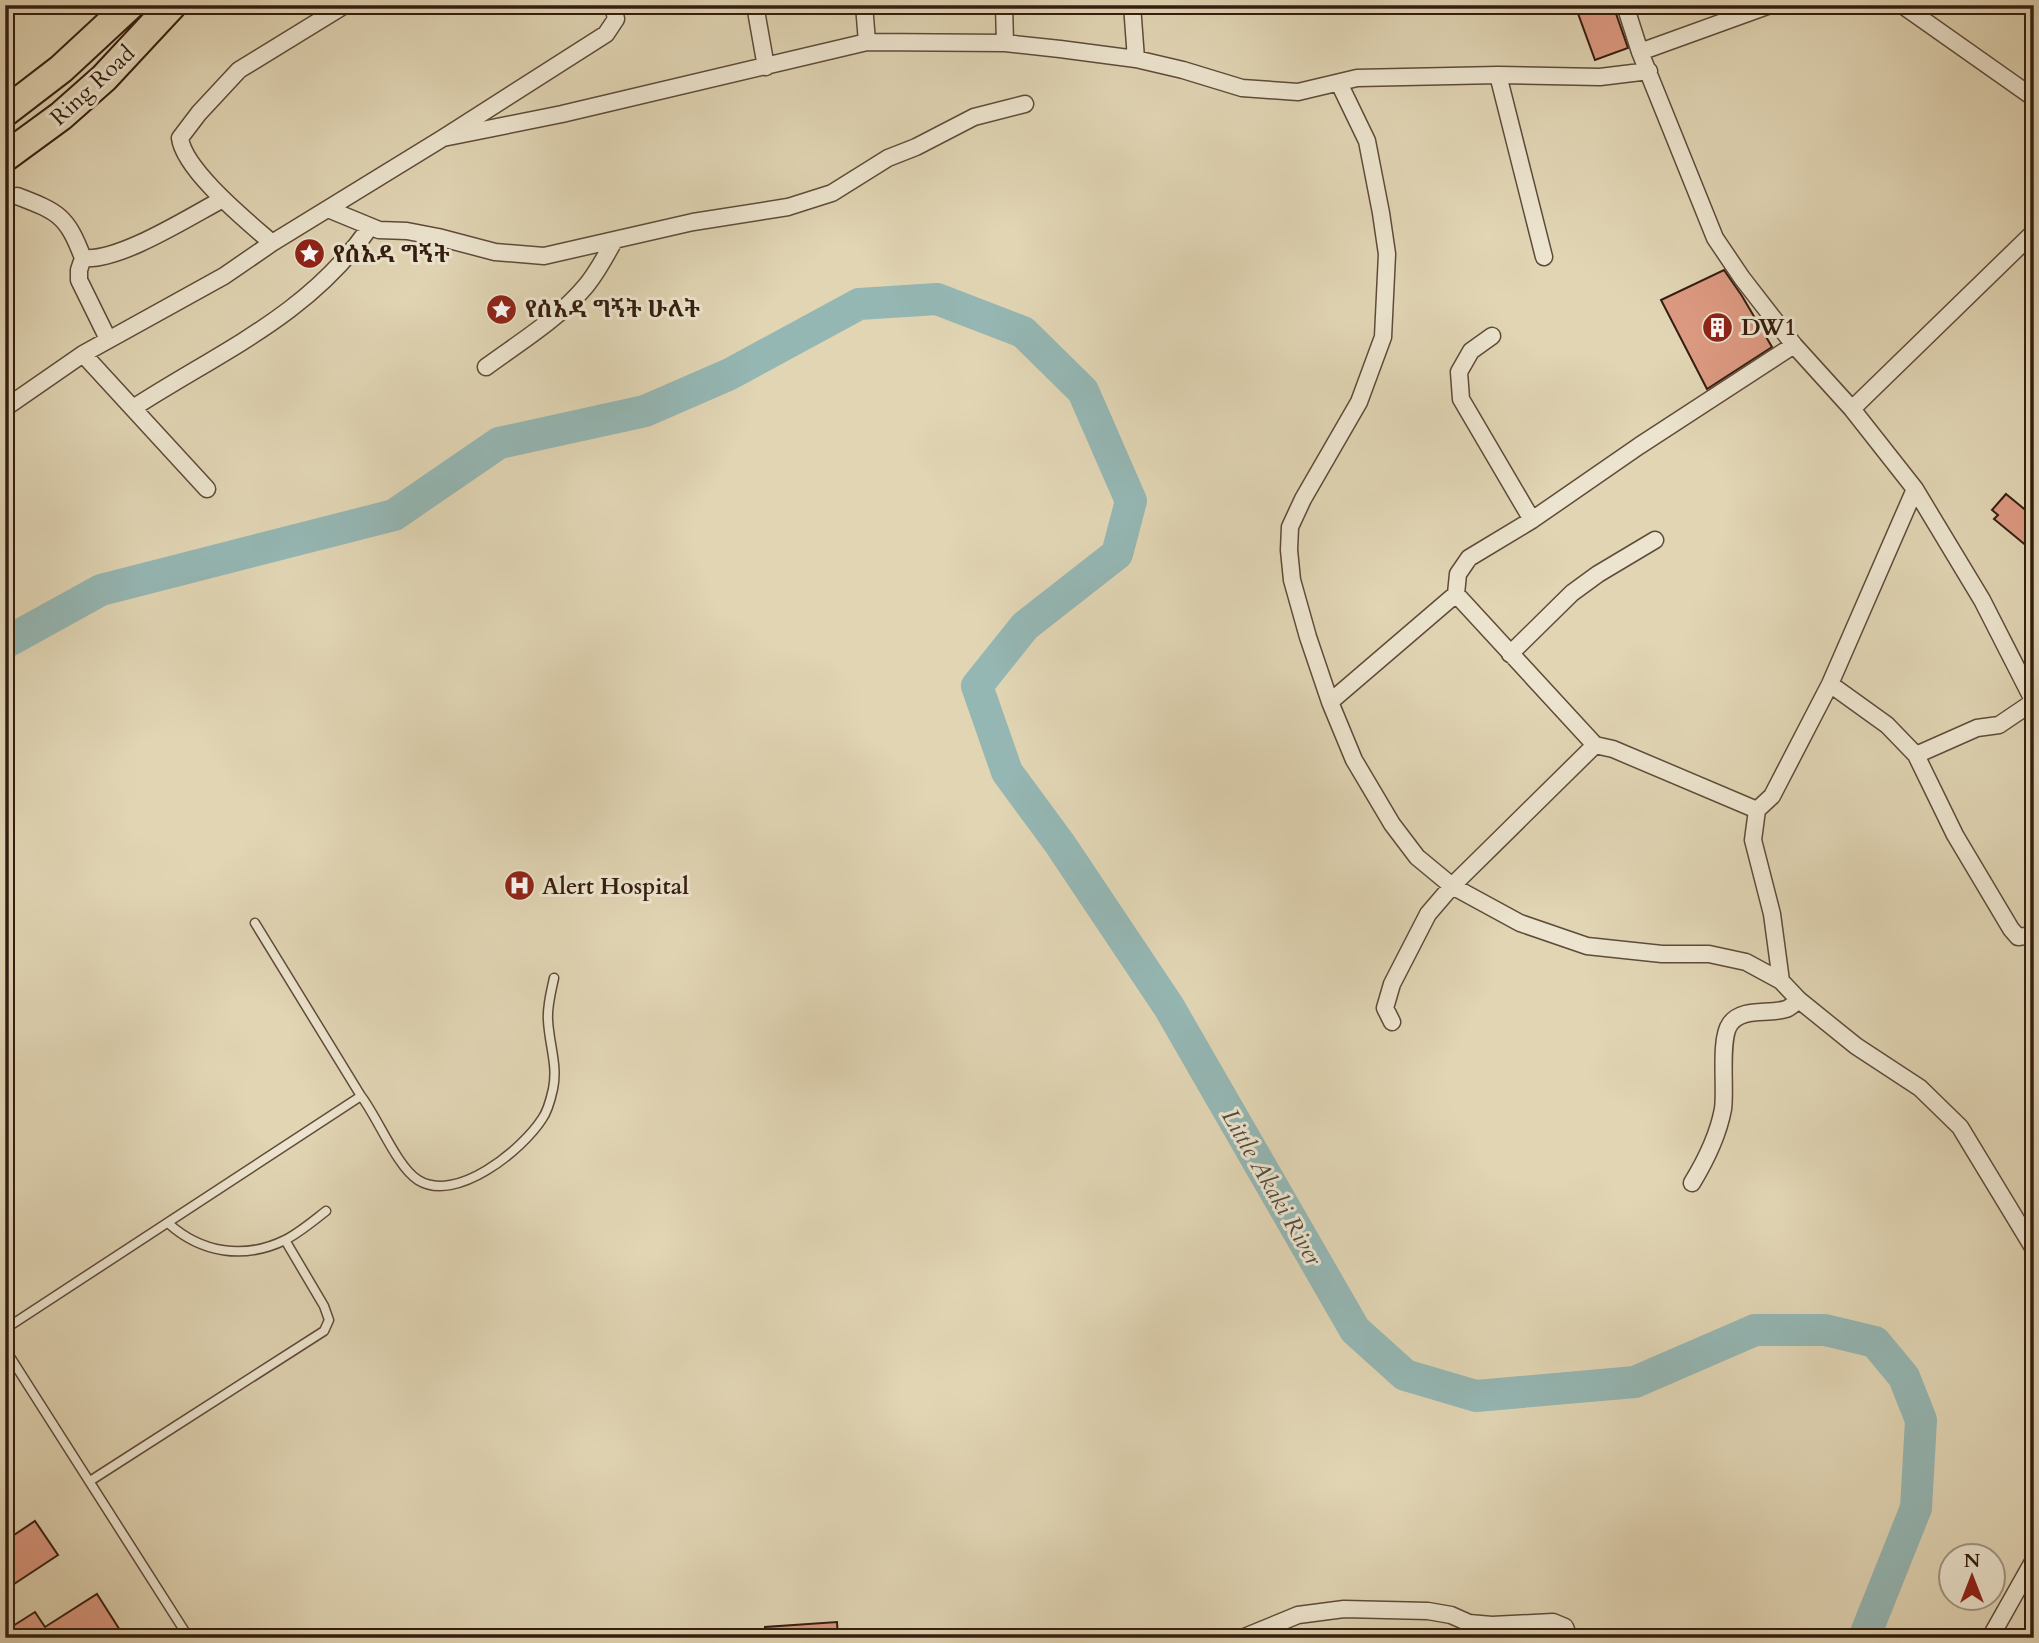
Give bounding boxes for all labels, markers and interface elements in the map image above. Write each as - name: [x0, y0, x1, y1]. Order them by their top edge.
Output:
- street label: Ring Road: [43, 38, 142, 133]
- place icon: የሰአዳ ግኝት: [293, 237, 327, 271]
- place label: የሰአዳ ግኝት: [333, 239, 450, 270]
- place icon: የሰአዳ ግኝት ሁለት: [485, 292, 519, 326]
- place label: የሰአዳ ግኝት ሁለት: [525, 294, 700, 325]
- building icon: DW1: [1701, 310, 1735, 344]
- place label: DW1: [1741, 312, 1796, 343]
- hospital icon: Alert Hospital: [502, 869, 536, 903]
- place label: Alert Hospital: [542, 871, 689, 902]
- water label: Little Akaki River: [1213, 1103, 1330, 1273]
- north arrow: [1938, 1542, 2008, 1612]
- text: N: [1964, 1548, 1981, 1574]

